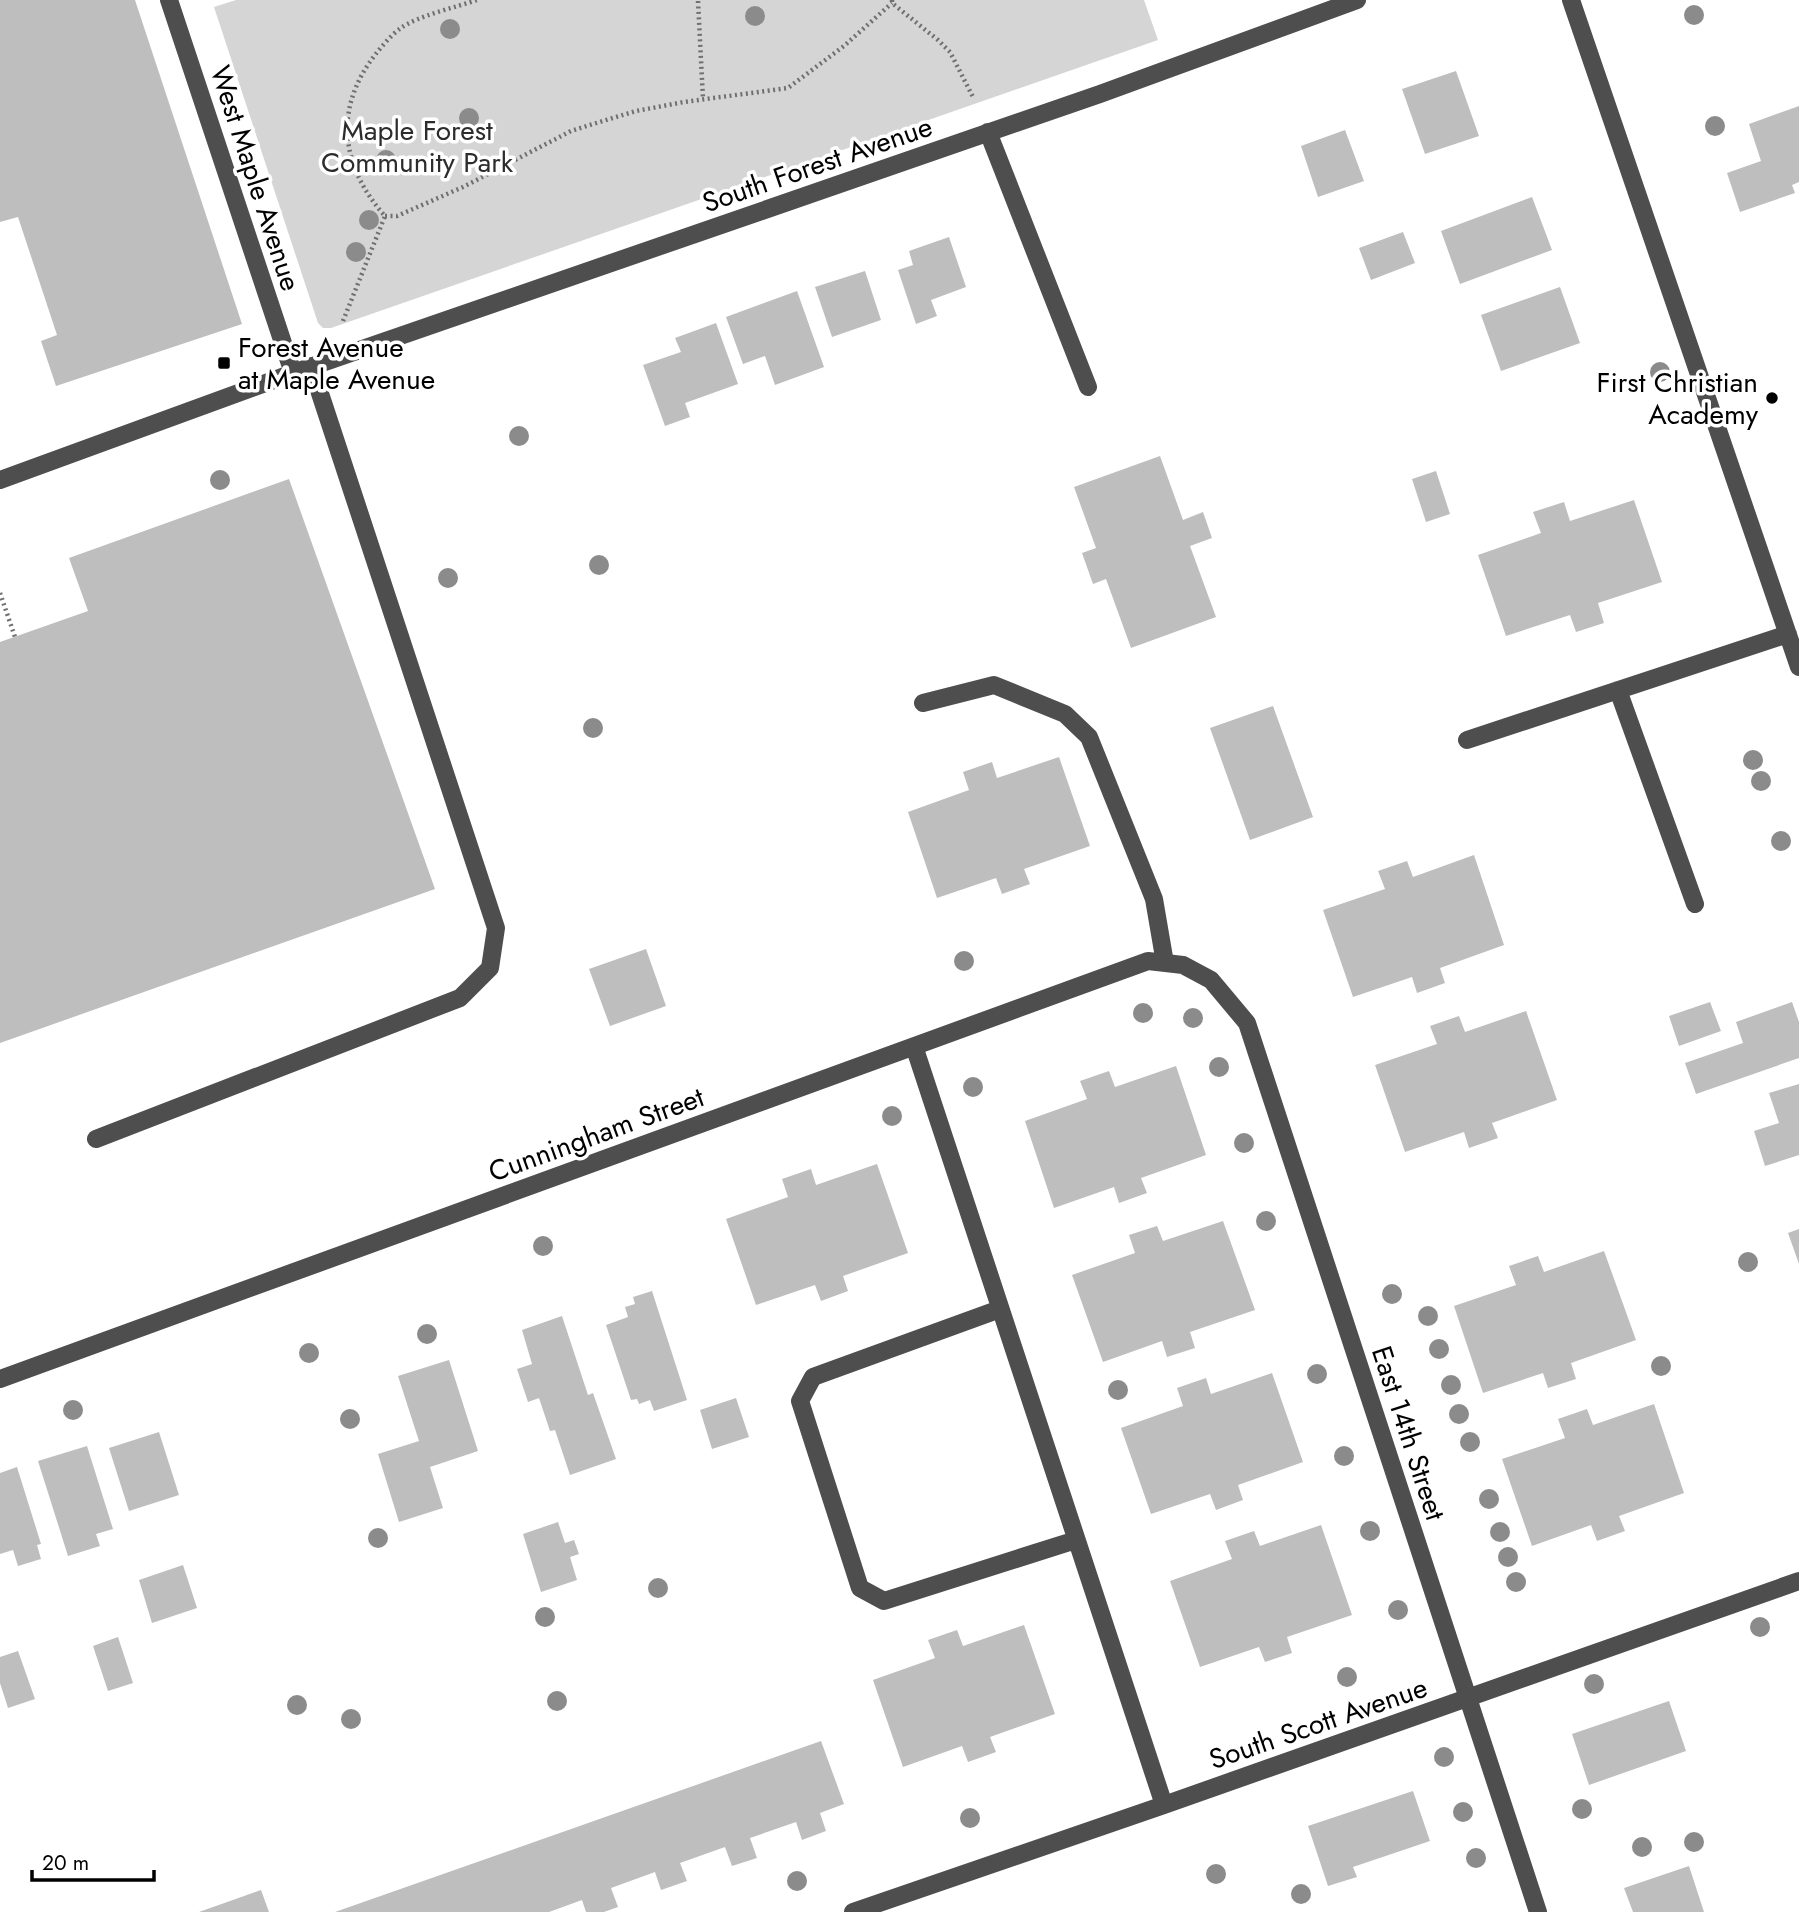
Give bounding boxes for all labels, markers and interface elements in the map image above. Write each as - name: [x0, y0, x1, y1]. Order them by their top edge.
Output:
- street label: West Maple Avenue: [200, 60, 311, 296]
- street label: South Forest Avenue: [697, 106, 938, 223]
- park label: Maple Forest Community Park: [321, 110, 514, 183]
- place label: Forest Avenue at Maple Avenue: [238, 327, 435, 400]
- marker: Forest Avenue at Maple Avenue: [216, 355, 232, 371]
- place label: First Christian Academy: [1596, 362, 1759, 435]
- marker: First Christian Academy: [1764, 390, 1780, 406]
- street label: Cunningham Street: [483, 1076, 710, 1192]
- street label: East 14th Street: [1361, 1341, 1456, 1526]
- street label: South Scott Avenue: [1204, 1667, 1433, 1780]
- scale bar: [32, 1839, 154, 1883]
- text: 20 m: [42, 1848, 89, 1878]

